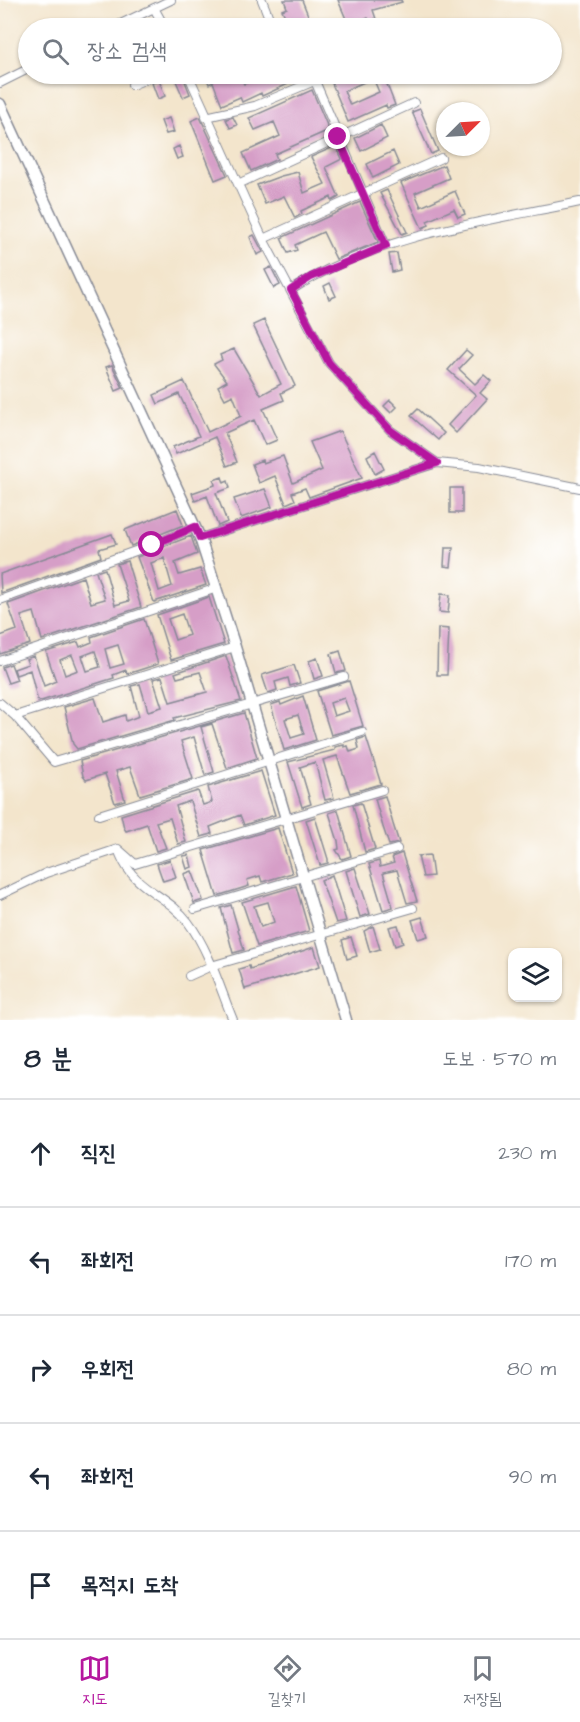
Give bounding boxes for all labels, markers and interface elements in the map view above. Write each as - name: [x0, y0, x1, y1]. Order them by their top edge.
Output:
- search box: [18, 18, 562, 84]
- icon: search: [39, 35, 72, 68]
- text: 장소 검색: [87, 36, 167, 67]
- north arrow: [436, 102, 490, 156]
- route end: [324, 123, 350, 149]
- route start: [138, 531, 164, 557]
- map controls: [508, 948, 562, 1002]
- button: layers: [508, 948, 562, 1002]
- text: 8 분: [24, 1041, 72, 1077]
- text: 도보 · 570 m: [442, 1045, 556, 1073]
- icon: ahead: [24, 1137, 57, 1170]
- text: 직진: [81, 1138, 116, 1169]
- text: 230 m: [498, 1139, 556, 1167]
- icon: left: [24, 1245, 57, 1278]
- text: 좌회전: [81, 1246, 134, 1277]
- text: 170 m: [505, 1247, 556, 1275]
- icon: right: [24, 1353, 57, 1386]
- text: 우회전: [81, 1354, 134, 1385]
- text: 80 m: [507, 1355, 556, 1383]
- icon: left: [24, 1461, 57, 1494]
- text: 좌회전: [81, 1462, 134, 1493]
- text: 90 m: [508, 1463, 556, 1491]
- icon: arrive: [24, 1569, 57, 1602]
- text: 목적지 도착: [81, 1570, 178, 1601]
- tab: 지도: [78, 1652, 111, 1710]
- tab: 길찾기: [268, 1652, 306, 1710]
- tab: 저장됨: [463, 1652, 502, 1710]

